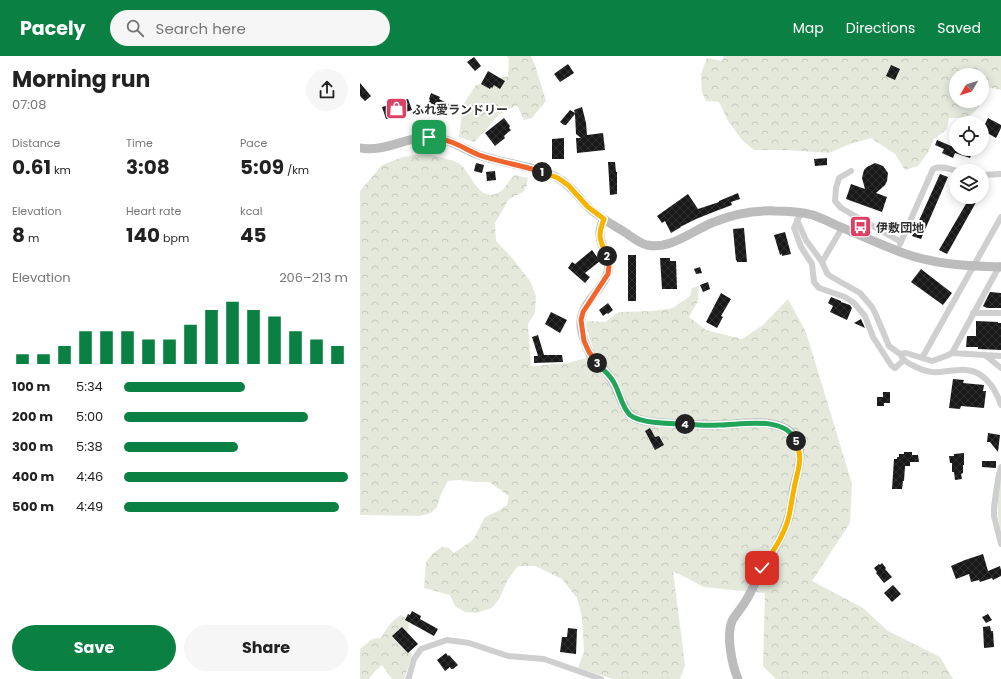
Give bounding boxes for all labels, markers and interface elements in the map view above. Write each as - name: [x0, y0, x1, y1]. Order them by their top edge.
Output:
- search box: [110, 10, 390, 46]
- text: Pacely: [20, 15, 86, 42]
- icon: search: [124, 17, 146, 39]
- text: Search here: [156, 18, 246, 39]
- text: Map: [793, 18, 824, 38]
- text: Directions: [846, 18, 915, 38]
- text: Saved: [937, 18, 981, 38]
- text: Morning run: [12, 64, 150, 95]
- north arrow: [949, 68, 989, 108]
- map controls: [949, 68, 989, 204]
- button: share: [306, 69, 348, 111]
- text: 07:08: [12, 95, 46, 114]
- shop icon: ふれ愛ランドリー: [384, 96, 410, 122]
- place label: ふれ愛ランドリー: [412, 101, 508, 118]
- button: locate: [949, 116, 989, 156]
- pin: [412, 120, 446, 154]
- icon: arrive: [418, 126, 440, 148]
- text: Distance: [12, 135, 60, 151]
- text: Time: [126, 135, 153, 151]
- text: Pace: [240, 135, 267, 151]
- text: 0.61: [12, 153, 51, 181]
- text: 3:08: [126, 153, 170, 181]
- text: 5:09: [240, 153, 284, 181]
- text: km: [51, 162, 71, 178]
- text: /km: [284, 162, 309, 178]
- pin: 1: [532, 162, 552, 182]
- text: 1: [540, 164, 544, 180]
- button: layers: [949, 164, 989, 204]
- text: Elevation: [12, 203, 62, 219]
- text: Heart rate: [126, 203, 181, 219]
- text: kcal: [240, 203, 262, 219]
- bus stop icon: 伊敷団地: [848, 214, 874, 240]
- place label: 伊敷団地: [876, 219, 924, 236]
- text: 8: [12, 221, 25, 249]
- text: 140: [126, 221, 160, 249]
- text: 45: [240, 221, 267, 249]
- text: m: [25, 230, 39, 246]
- text: bpm: [160, 230, 189, 246]
- pin: 2: [597, 246, 617, 266]
- text: 2: [604, 248, 610, 264]
- text: Elevation: [12, 268, 71, 287]
- text: 206–213 m: [279, 268, 348, 287]
- pin: 3: [587, 353, 607, 373]
- text: 3: [594, 355, 600, 371]
- text: 100 m: [12, 377, 50, 396]
- text: 5:34: [76, 377, 103, 396]
- text: 200 m: [12, 407, 53, 426]
- text: 5:00: [76, 407, 103, 426]
- pin: 4: [675, 414, 695, 434]
- text: 4: [681, 416, 689, 432]
- pin: 5: [786, 431, 806, 451]
- text: 5: [792, 433, 800, 449]
- text: 300 m: [12, 437, 53, 456]
- text: 5:38: [76, 437, 103, 456]
- text: 400 m: [12, 467, 54, 486]
- text: 4:46: [76, 467, 103, 486]
- text: 500 m: [12, 497, 54, 516]
- text: 4:49: [76, 497, 103, 516]
- pin: [745, 551, 779, 585]
- icon: check: [751, 557, 773, 579]
- button: Save: [12, 625, 176, 671]
- button: Share: [184, 625, 348, 671]

